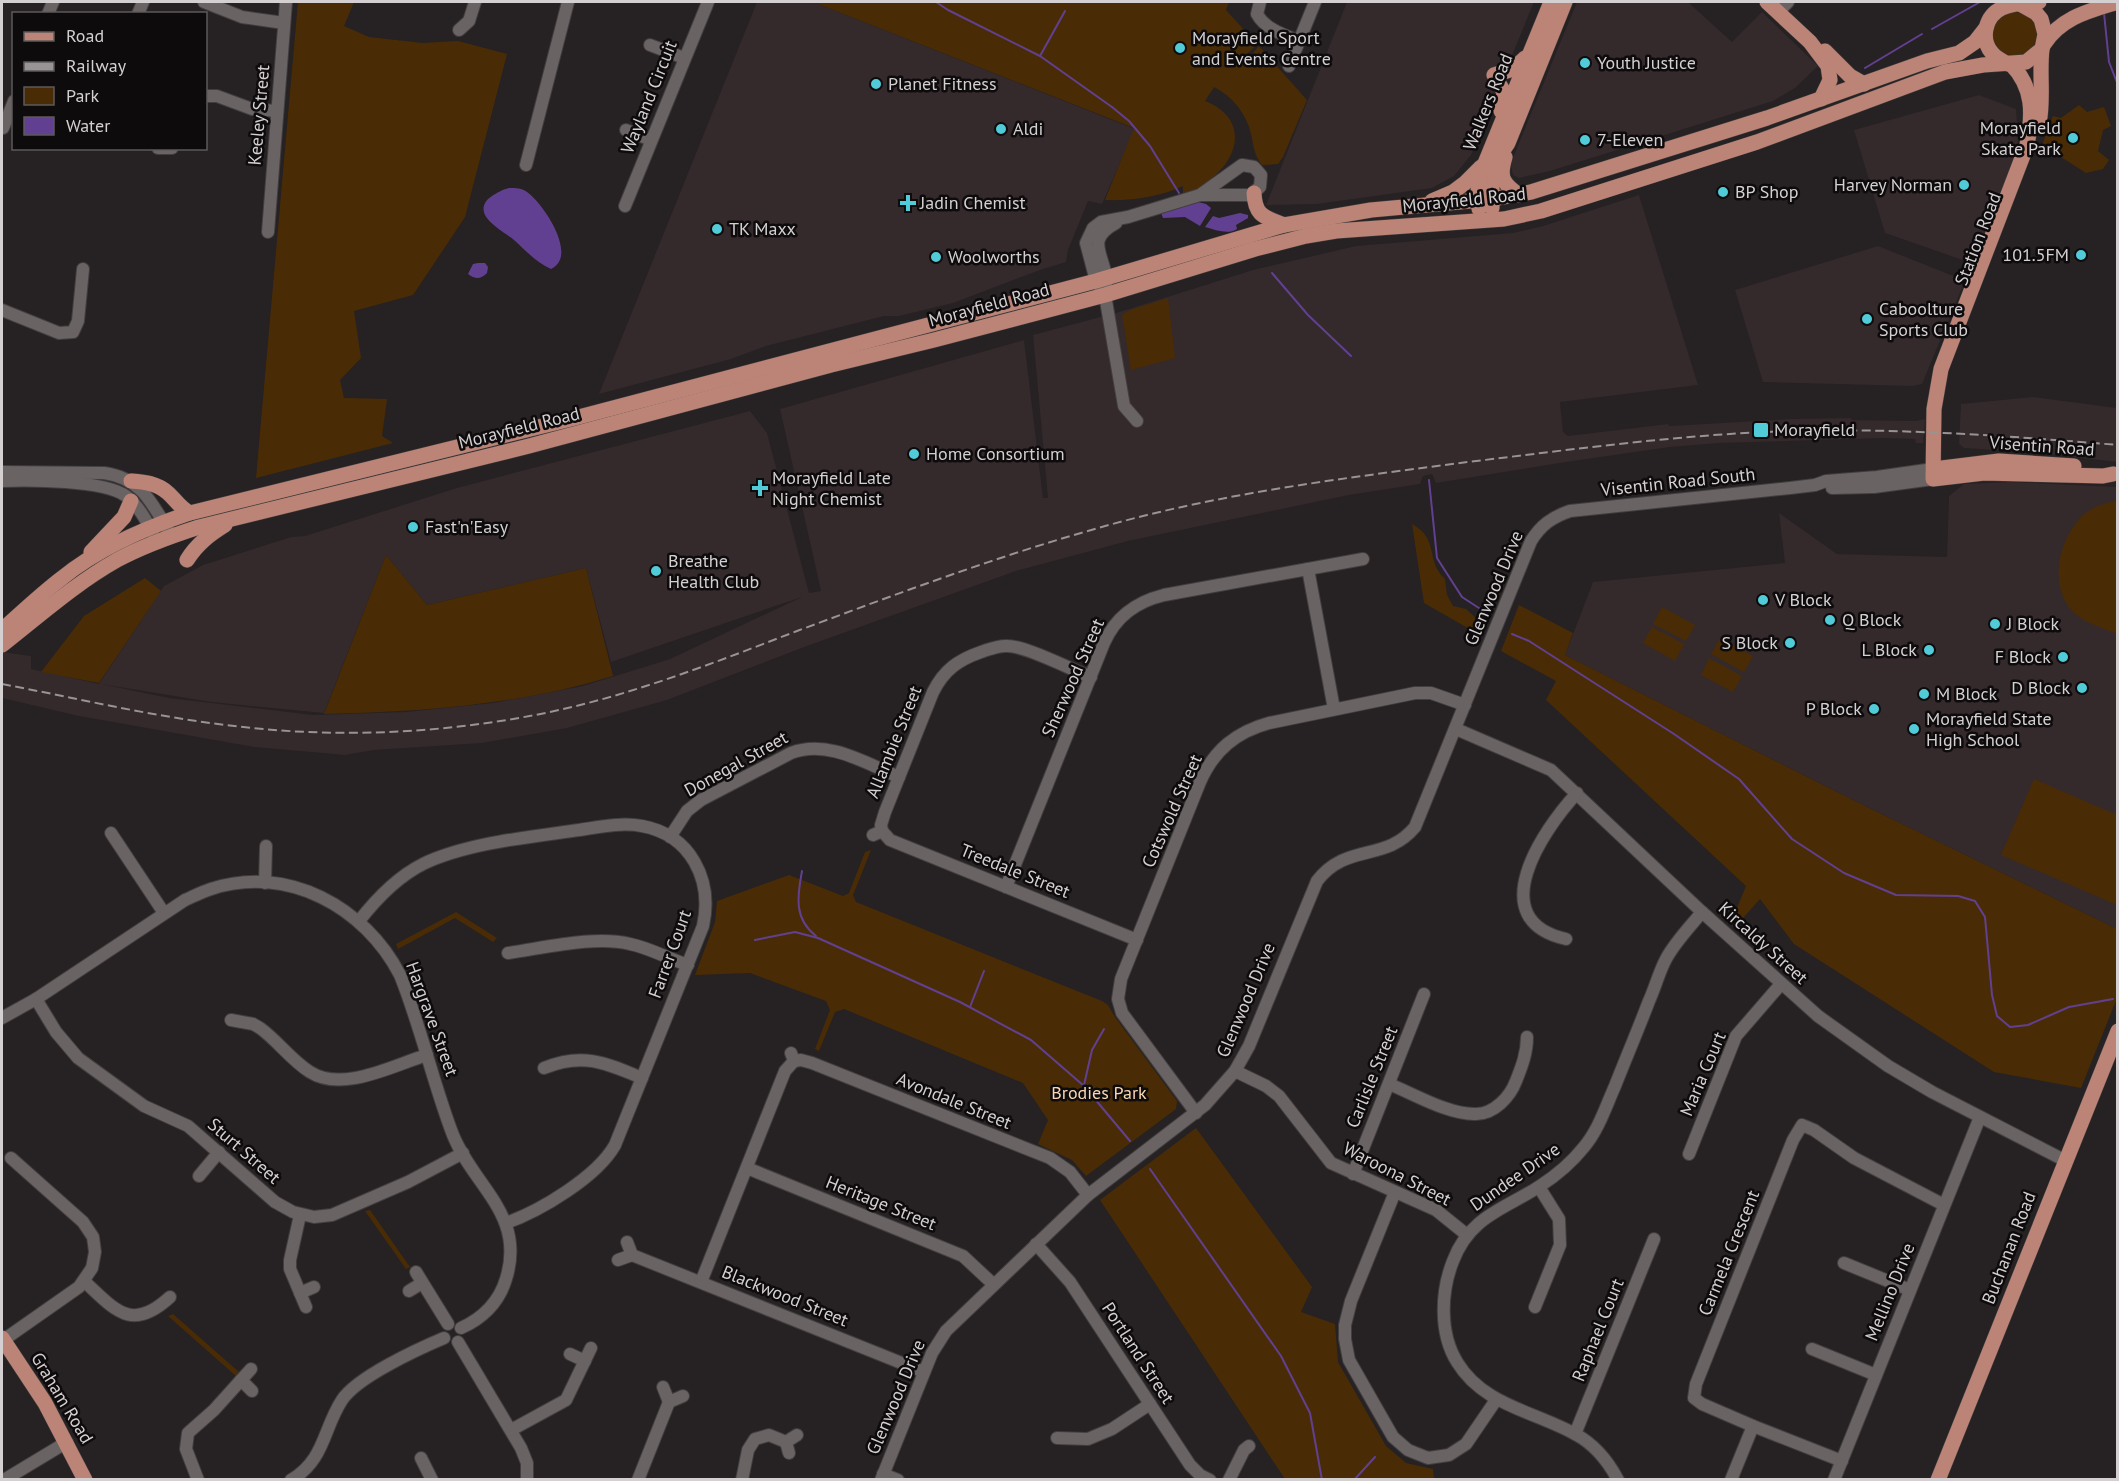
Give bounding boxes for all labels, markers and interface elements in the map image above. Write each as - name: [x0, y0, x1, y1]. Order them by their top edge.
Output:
- legend: [12, 12, 207, 150]
- text: Road: [66, 24, 104, 47]
- place label: Morayfield Sport and Events Centre: [1192, 26, 1331, 70]
- street label: Wayland Circuit: [615, 37, 682, 157]
- marker: Morayfield Sport and Events Centre: [1173, 41, 1187, 55]
- street label: Walkers Road: [1458, 50, 1517, 154]
- place label: Youth Justice: [1597, 51, 1696, 74]
- text: Railway: [66, 54, 127, 77]
- marker: Youth Justice: [1578, 56, 1592, 70]
- street label: Keeley Street: [243, 64, 274, 166]
- place label: Planet Fitness: [888, 72, 997, 95]
- marker: Planet Fitness: [869, 77, 883, 91]
- text: Park: [66, 84, 99, 107]
- text: Water: [66, 114, 110, 137]
- place label: Morayfield Skate Park: [1980, 116, 2061, 160]
- place label: Aldi: [1013, 117, 1043, 140]
- marker: Aldi: [994, 122, 1008, 136]
- place label: 7-Eleven: [1597, 128, 1663, 151]
- marker: Morayfield Skate Park: [2066, 131, 2080, 145]
- marker: 7-Eleven: [1578, 133, 1592, 147]
- place label: Harvey Norman: [1834, 173, 1952, 196]
- marker: Harvey Norman: [1957, 178, 1971, 192]
- place label: BP Shop: [1735, 180, 1798, 203]
- street label: Morayfield Road: [1401, 182, 1527, 217]
- marker: BP Shop: [1716, 185, 1730, 199]
- street label: Station Road: [1949, 189, 2006, 289]
- place label: Jadin Chemist: [919, 191, 1026, 214]
- marker: Jadin Chemist: [901, 196, 915, 210]
- place label: TK Maxx: [729, 217, 796, 240]
- marker: TK Maxx: [710, 222, 724, 236]
- place label: 101.5FM: [2002, 243, 2069, 266]
- place label: Woolworths: [948, 245, 1040, 268]
- marker: 101.5FM: [2074, 248, 2088, 262]
- marker: Woolworths: [929, 250, 943, 264]
- street label: Morayfield Road: [926, 277, 1052, 332]
- place label: Caboolture Sports Club: [1879, 297, 1968, 341]
- marker: Caboolture Sports Club: [1860, 312, 1874, 326]
- street label: Morayfield Road: [456, 401, 582, 454]
- place label: Morayfield: [1774, 418, 1855, 441]
- marker: Morayfield: [1752, 421, 1770, 439]
- street label: Visentin Road: [1988, 430, 2095, 461]
- place label: Home Consortium: [926, 442, 1065, 465]
- marker: Home Consortium: [907, 447, 921, 461]
- street label: Visentin Road South: [1599, 462, 1756, 501]
- place label: Morayfield Late Night Chemist: [772, 466, 891, 510]
- marker: Morayfield Late Night Chemist: [753, 481, 767, 495]
- place label: Fast'n'Easy: [425, 515, 509, 538]
- marker: Fast'n'Easy: [406, 520, 420, 534]
- street label: Glenwood Drive: [1459, 527, 1528, 649]
- place label: Breathe Health Club: [668, 549, 759, 593]
- marker: Breathe Health Club: [649, 564, 663, 578]
- place label: V Block: [1774, 588, 1832, 611]
- marker: V Block: [1756, 593, 1770, 607]
- place label: Q Block: [1842, 608, 1902, 631]
- place label: J Block: [2006, 612, 2060, 635]
- marker: Q Block: [1823, 613, 1837, 627]
- street label: Sherwood Street: [1036, 615, 1109, 741]
- marker: J Block: [1988, 617, 2002, 631]
- place label: S Block: [1721, 631, 1778, 654]
- marker: S Block: [1783, 636, 1797, 650]
- place label: L Block: [1861, 638, 1917, 661]
- marker: L Block: [1922, 643, 1936, 657]
- place label: F Block: [1995, 645, 2051, 668]
- marker: F Block: [2056, 650, 2070, 664]
- place label: D Block: [2011, 676, 2070, 699]
- marker: D Block: [2075, 681, 2089, 695]
- street label: Allambie Street: [861, 682, 926, 801]
- place label: M Block: [1936, 682, 1998, 705]
- marker: M Block: [1917, 687, 1931, 701]
- place label: P Block: [1806, 697, 1862, 720]
- marker: P Block: [1867, 702, 1881, 716]
- place label: Morayfield State High School: [1926, 707, 2052, 751]
- marker: Morayfield State High School: [1907, 722, 1921, 736]
- street label: Donegal Street: [680, 726, 792, 801]
- street label: Cotswold Street: [1136, 751, 1207, 871]
- street label: Treedale Street: [957, 838, 1073, 903]
- street label: Kircaldy Street: [1714, 896, 1813, 989]
- street label: Farrer Court: [643, 907, 696, 1001]
- street label: Glenwood Drive: [1211, 939, 1280, 1061]
- street label: Hargrave Street: [401, 958, 464, 1079]
- street label: Carlisle Street: [1341, 1023, 1402, 1131]
- street label: Maria Court: [1674, 1028, 1731, 1120]
- street label: Avondale Street: [893, 1067, 1015, 1134]
- park label: Brodies Park: [1051, 1081, 1147, 1104]
- street label: Sturt Street: [203, 1113, 285, 1188]
- street label: Waroona Street: [1339, 1137, 1455, 1211]
- street label: Dundee Drive: [1465, 1137, 1564, 1216]
- street label: Heritage Street: [823, 1170, 940, 1235]
- street label: Carmela Crescent: [1693, 1187, 1764, 1319]
- street label: Buchanan Road: [1977, 1188, 2041, 1307]
- street label: Mellino Drive: [1860, 1240, 1920, 1344]
- street label: Blackwood Street: [719, 1260, 852, 1331]
- street label: Raphael Court: [1566, 1275, 1629, 1385]
- street label: Portland Street: [1097, 1298, 1180, 1408]
- street label: Glenwood Drive: [861, 1336, 930, 1458]
- street label: Graham Road: [26, 1348, 99, 1448]

